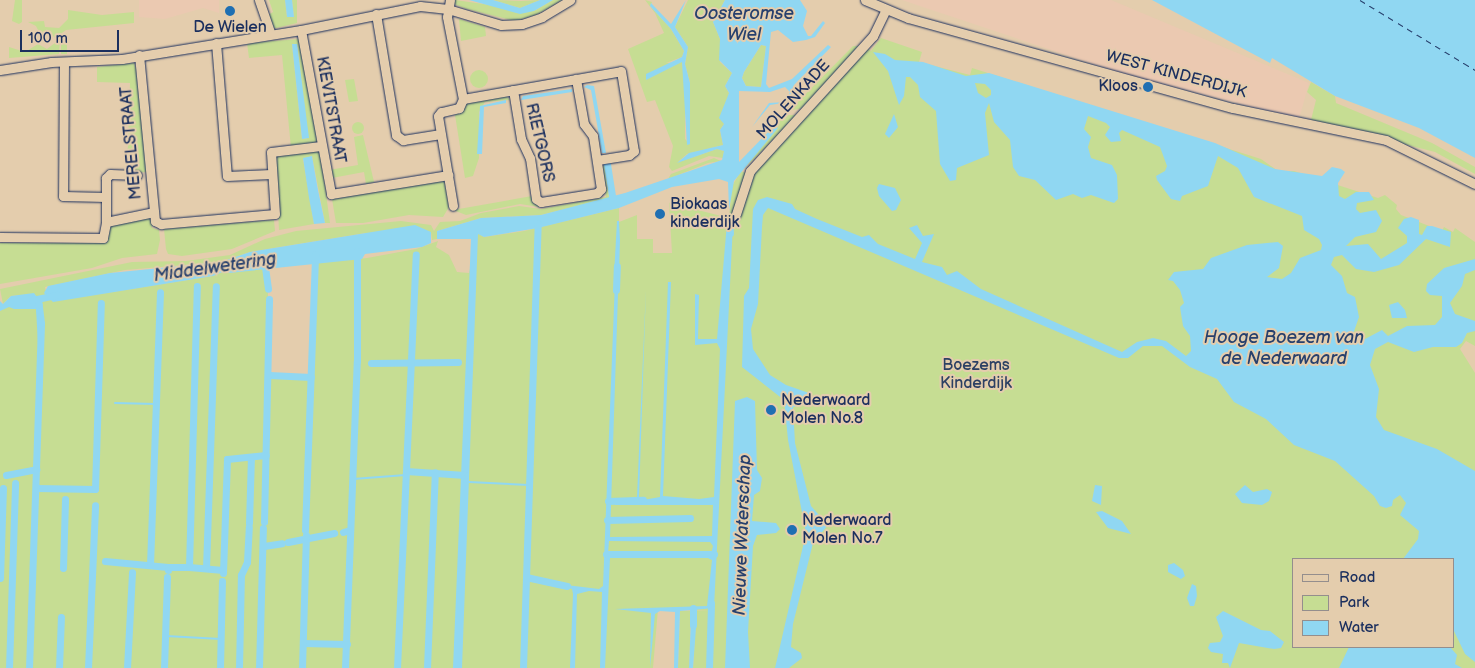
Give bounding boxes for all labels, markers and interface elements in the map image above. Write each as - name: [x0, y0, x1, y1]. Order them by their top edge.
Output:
- water label: Oosteromse Wiel: [694, 4, 794, 46]
- marker: De Wielen: [224, 5, 236, 17]
- place label: De Wielen: [193, 18, 267, 38]
- scale bar: [22, 20, 121, 52]
- text: 100 m: [28, 29, 68, 48]
- street label: WEST KINDERDIJK: [1104, 47, 1248, 103]
- street label: KIEVITSTRAAT: [311, 55, 349, 165]
- street label: MOLENKADE: [753, 56, 835, 144]
- place label: Kloos: [1098, 77, 1138, 97]
- marker: Kloos: [1142, 81, 1154, 93]
- street label: MERELSTRAAT: [117, 86, 147, 200]
- street label: RIETGORS: [521, 102, 557, 184]
- place label: Biokaas kinderdijk: [670, 195, 739, 233]
- marker: Biokaas kinderdijk: [654, 208, 666, 220]
- water label: Middelwetering: [152, 249, 278, 287]
- water label: Hooge Boezem van de Nederwaard: [1204, 328, 1364, 370]
- park label: Boezems Kinderdijk: [940, 356, 1012, 394]
- place label: Nederwaard Molen No.8: [781, 391, 870, 429]
- marker: Nederwaard Molen No.8: [765, 404, 777, 416]
- water label: Nieuwe Waterschap: [729, 454, 757, 616]
- place label: Nederwaard Molen No.7: [802, 511, 891, 549]
- marker: Nederwaard Molen No.7: [786, 524, 798, 536]
- legend: [1292, 558, 1455, 648]
- text: Road: [1339, 568, 1375, 587]
- text: Park: [1339, 593, 1369, 612]
- text: Water: [1339, 618, 1379, 637]

